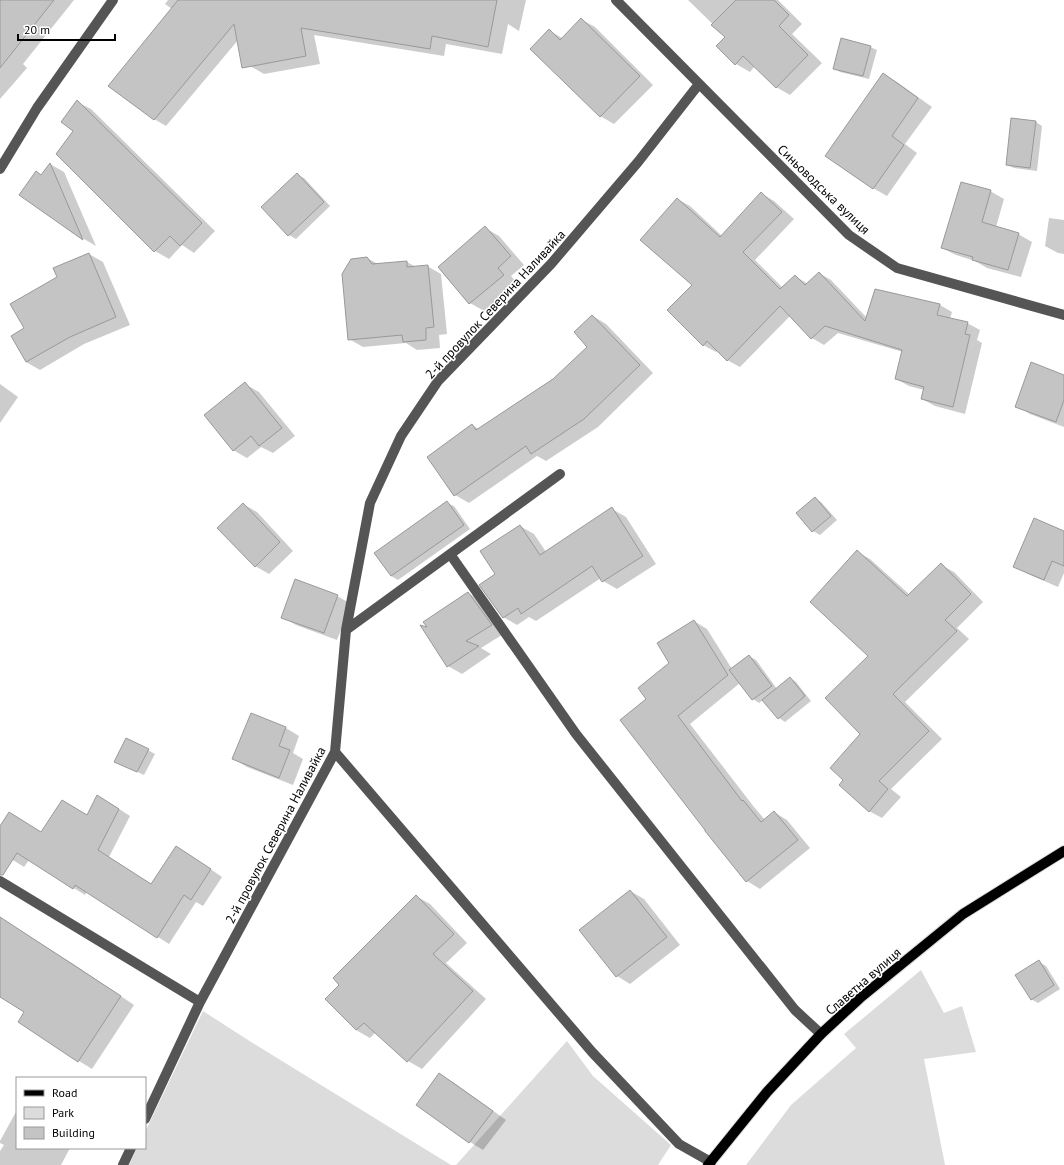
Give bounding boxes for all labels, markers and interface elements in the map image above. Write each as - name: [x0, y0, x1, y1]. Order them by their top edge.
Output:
- scale bar: [18, 16, 115, 42]
- text: 20 m: [24, 22, 50, 37]
- street label: Синьоводська вулиця: [774, 141, 873, 238]
- street label: 2-й провулок Северина Наливайка: [422, 226, 569, 383]
- street label: 2-й провулок Северина Наливайка: [221, 744, 329, 927]
- street label: Славетна вулиця: [822, 944, 905, 1019]
- legend: [16, 1077, 146, 1149]
- text: Road: [52, 1085, 77, 1100]
- text: Park: [52, 1105, 74, 1120]
- text: Building: [52, 1125, 95, 1140]

